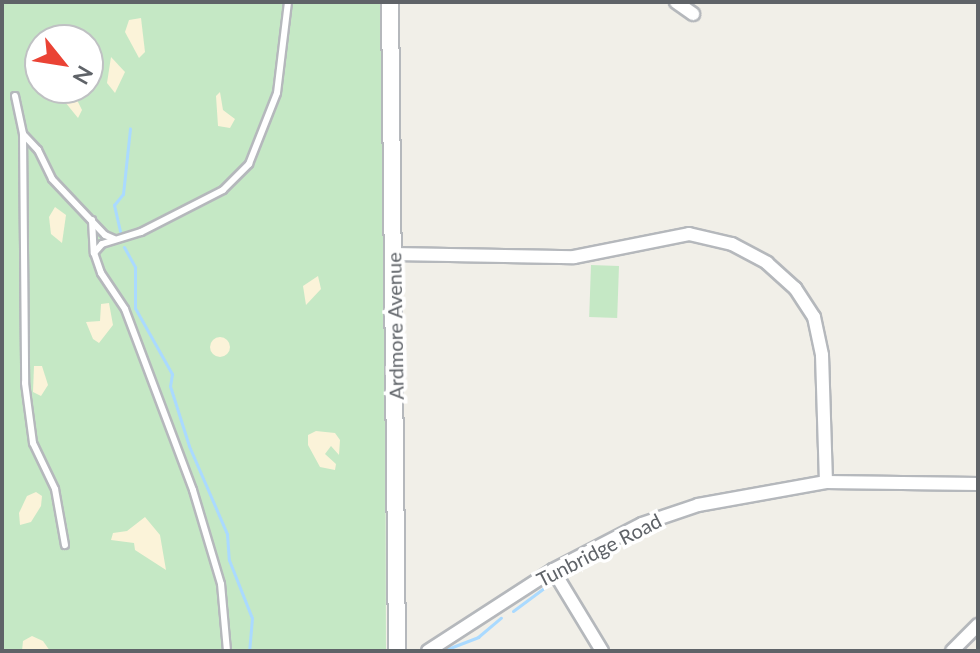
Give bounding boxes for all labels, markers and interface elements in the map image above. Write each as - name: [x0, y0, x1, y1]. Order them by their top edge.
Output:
- north arrow: [24, 24, 104, 104]
- text: N: [68, 61, 99, 89]
- street label: Ardmore Avenue: [382, 252, 408, 400]
- street label: Tunbridge Road: [533, 508, 665, 592]

